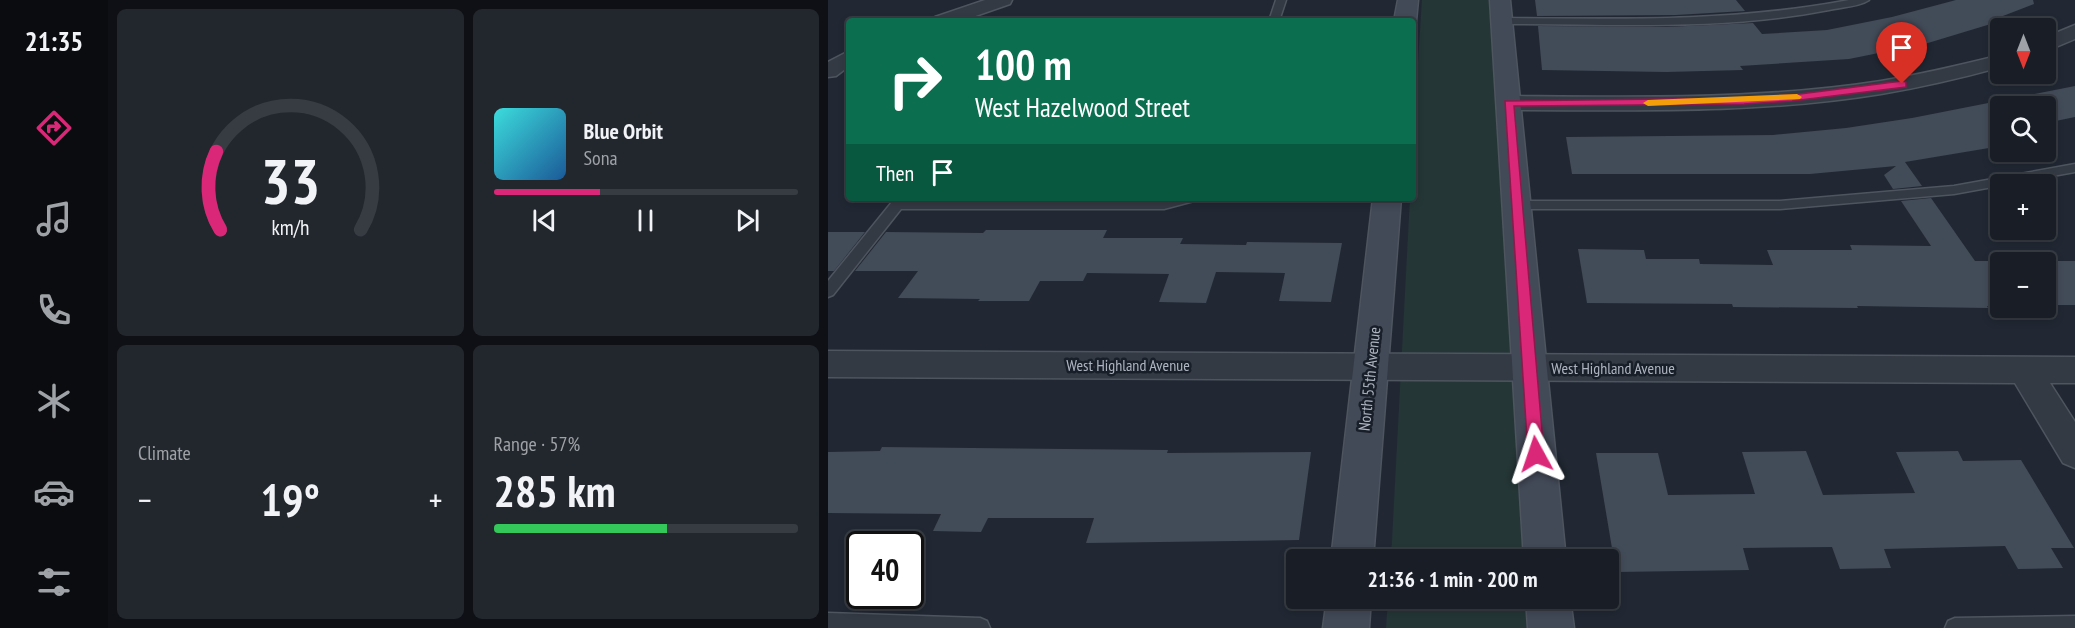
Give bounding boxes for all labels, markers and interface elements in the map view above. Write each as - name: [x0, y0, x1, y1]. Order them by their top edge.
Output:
- north arrow: [1990, 18, 2056, 84]
- map controls: [1990, 18, 2056, 318]
- pin: [1876, 22, 1927, 84]
- text: 21:35: [25, 24, 83, 58]
- icon: arrive: [1885, 31, 1918, 64]
- text: 100 m: [975, 37, 1072, 92]
- icon: right: [876, 42, 954, 120]
- text: West Hazelwood Street: [975, 90, 1190, 124]
- button: search: [1990, 96, 2056, 162]
- icon: directions: [33, 107, 75, 149]
- text: Blue Orbit: [584, 117, 663, 145]
- text: 33: [260, 140, 320, 221]
- text: Sona: [584, 145, 617, 171]
- icon: arrive: [926, 156, 959, 189]
- text: Then: [876, 159, 914, 187]
- button: +: [1990, 174, 2056, 240]
- icon: music: [33, 198, 75, 240]
- icon: previous: [528, 204, 561, 237]
- icon: pause: [629, 204, 662, 237]
- icon: next: [731, 204, 764, 237]
- text: km/h: [271, 213, 309, 241]
- button: −: [1990, 252, 2056, 318]
- icon: phone: [33, 289, 75, 331]
- street label: North 55th Avenue: [1354, 326, 1384, 432]
- street label: West Highland Avenue: [1066, 355, 1190, 375]
- street label: West Highland Avenue: [1551, 358, 1675, 378]
- icon: climate: [33, 380, 75, 422]
- position arrow: [1504, 422, 1568, 486]
- text: Range · 57%: [494, 431, 580, 457]
- text: Climate: [138, 440, 191, 466]
- text: 285 km: [494, 461, 616, 519]
- text: 19°: [261, 470, 320, 528]
- icon: car: [33, 471, 75, 513]
- text: −: [138, 478, 152, 521]
- text: +: [429, 478, 443, 521]
- speed limit sign: 40: [846, 531, 924, 609]
- icon: filters: [33, 561, 75, 603]
- text: 21:36 · 1 min · 200 m: [1367, 565, 1538, 593]

